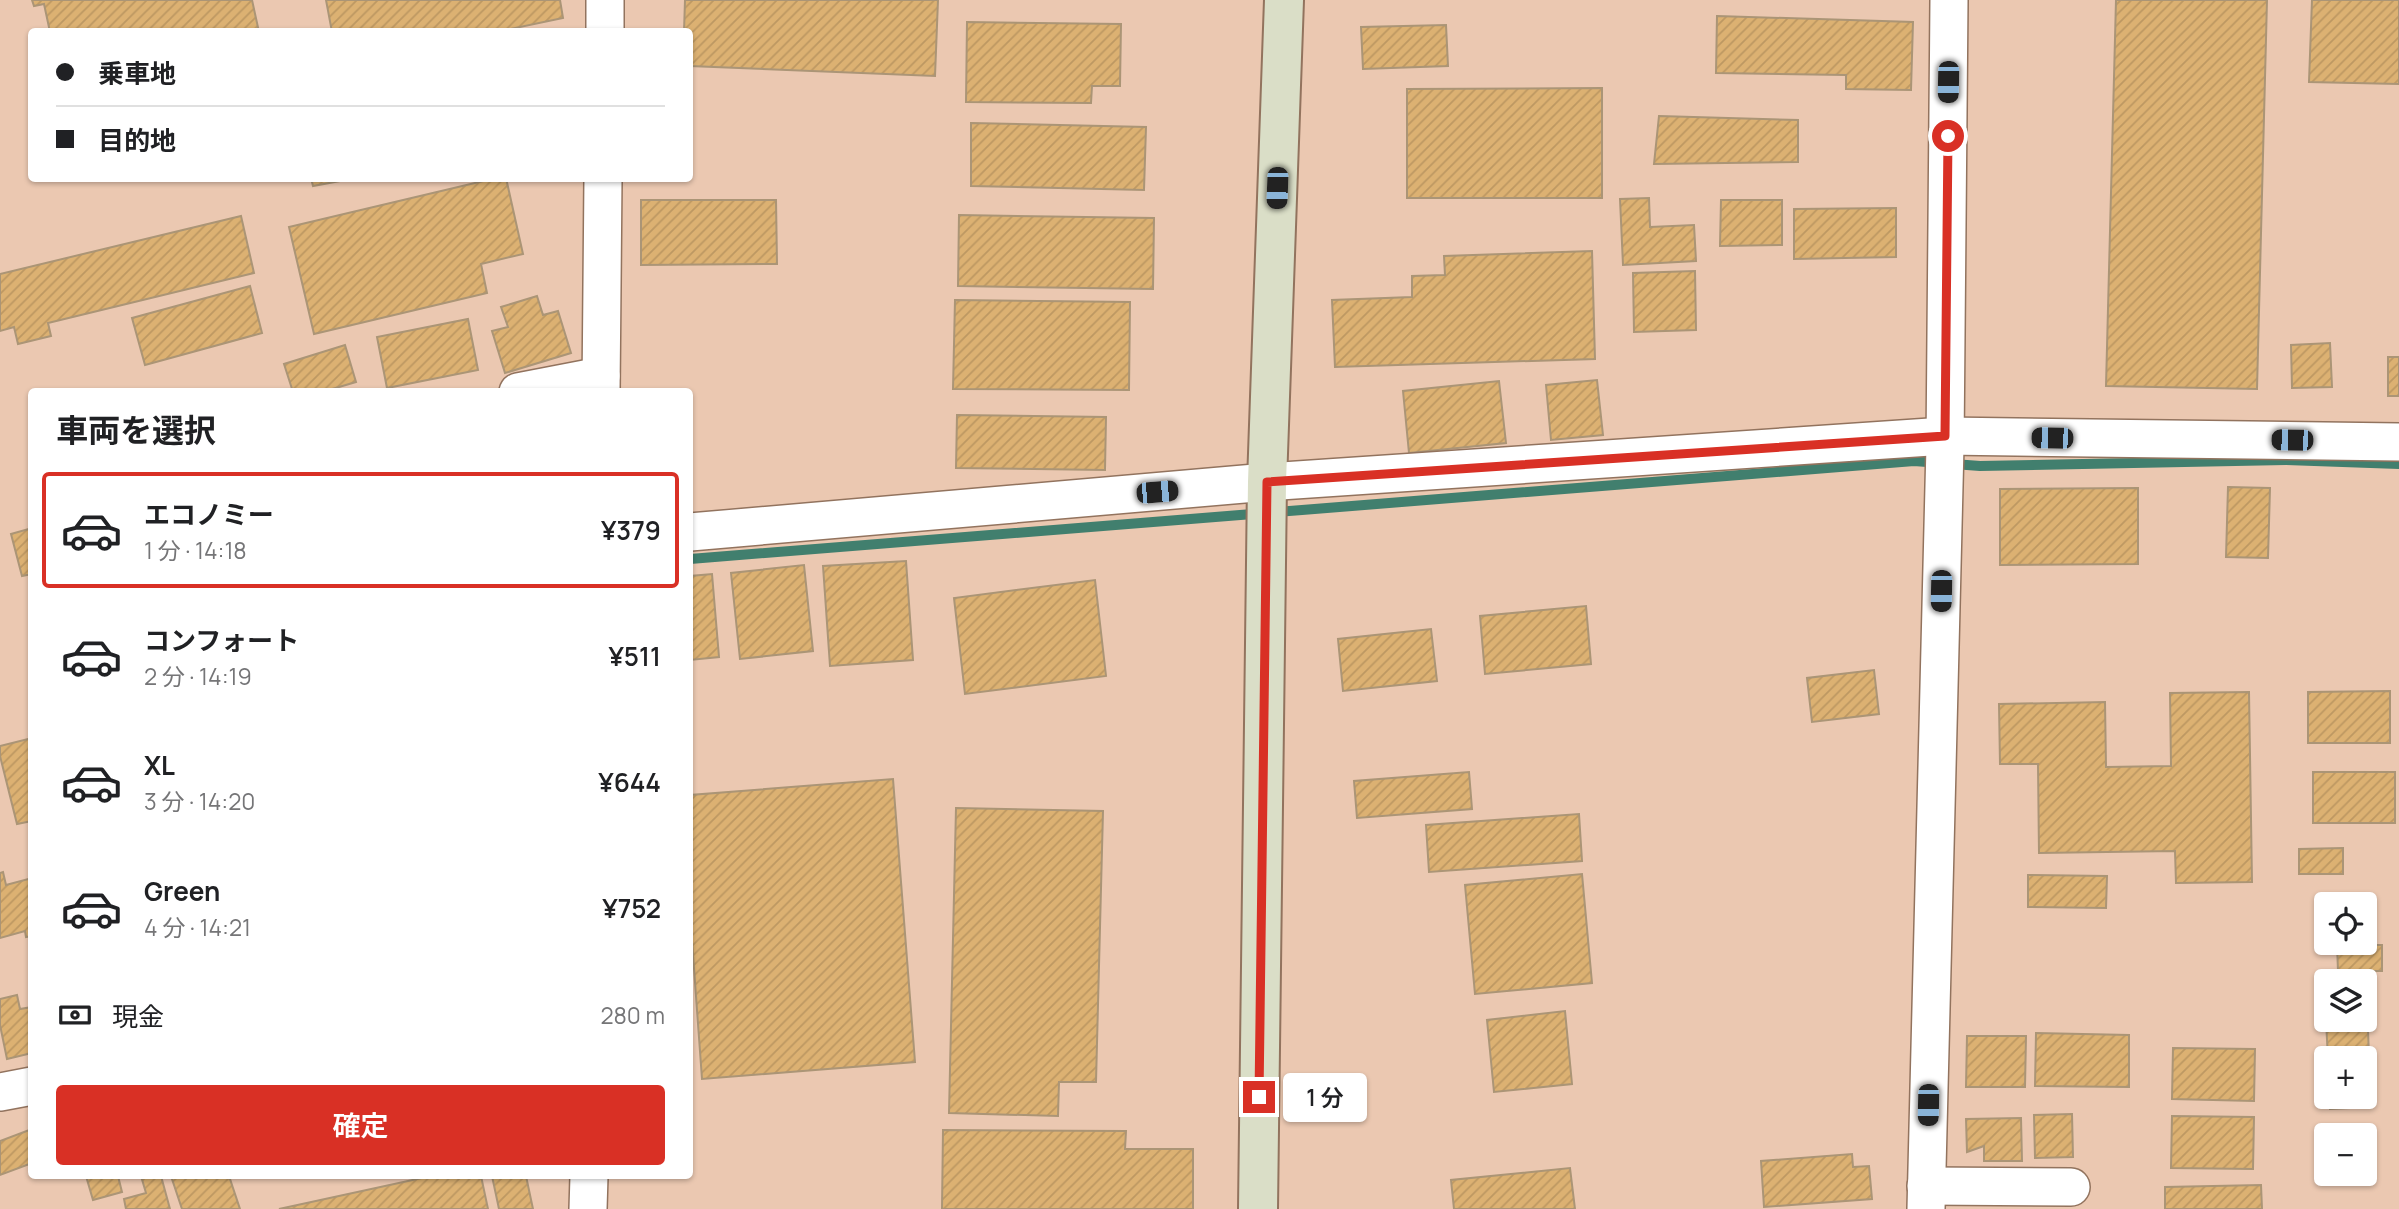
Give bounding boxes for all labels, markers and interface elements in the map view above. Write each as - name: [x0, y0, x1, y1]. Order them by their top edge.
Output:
- text: 乗車地: [98, 55, 176, 91]
- car: [1938, 61, 1959, 103]
- route start: [1932, 120, 1964, 152]
- text: 目的地: [98, 122, 176, 158]
- car: [1266, 167, 1289, 209]
- text: 車両を選択: [56, 408, 216, 452]
- car: [2031, 427, 2074, 449]
- car: [2271, 429, 2314, 451]
- car: [1136, 480, 1179, 504]
- text: エコノミー: [144, 496, 274, 532]
- icon: car: [60, 499, 123, 562]
- text: ¥379: [601, 512, 661, 548]
- text: 1 分 · 14:18: [144, 534, 247, 566]
- car: [1931, 570, 1952, 612]
- text: コンフォート: [144, 622, 299, 658]
- icon: car: [60, 625, 123, 688]
- text: ¥511: [608, 638, 661, 674]
- text: 2 分 · 14:19: [144, 660, 252, 692]
- text: XL: [144, 747, 175, 783]
- icon: car: [60, 751, 123, 814]
- text: ¥644: [598, 764, 661, 800]
- text: 3 分 · 14:20: [144, 785, 255, 817]
- text: Green: [144, 873, 220, 909]
- icon: car: [60, 877, 123, 940]
- text: ¥752: [602, 890, 661, 926]
- map controls: [2314, 892, 2377, 1186]
- button: locate: [2314, 892, 2377, 955]
- text: 4 分 · 14:21: [144, 911, 251, 943]
- button: layers: [2314, 969, 2377, 1032]
- icon: cash: [56, 996, 94, 1034]
- text: 現金: [112, 998, 164, 1034]
- text: 280 m: [600, 999, 665, 1031]
- button: +: [2314, 1046, 2377, 1109]
- callout: 1 分: [1284, 1072, 1368, 1122]
- route end: [1243, 1081, 1275, 1113]
- text: 1 分: [1306, 1081, 1344, 1113]
- car: [1918, 1084, 1939, 1126]
- button: 確定: [56, 1085, 665, 1165]
- button: −: [2314, 1123, 2377, 1186]

